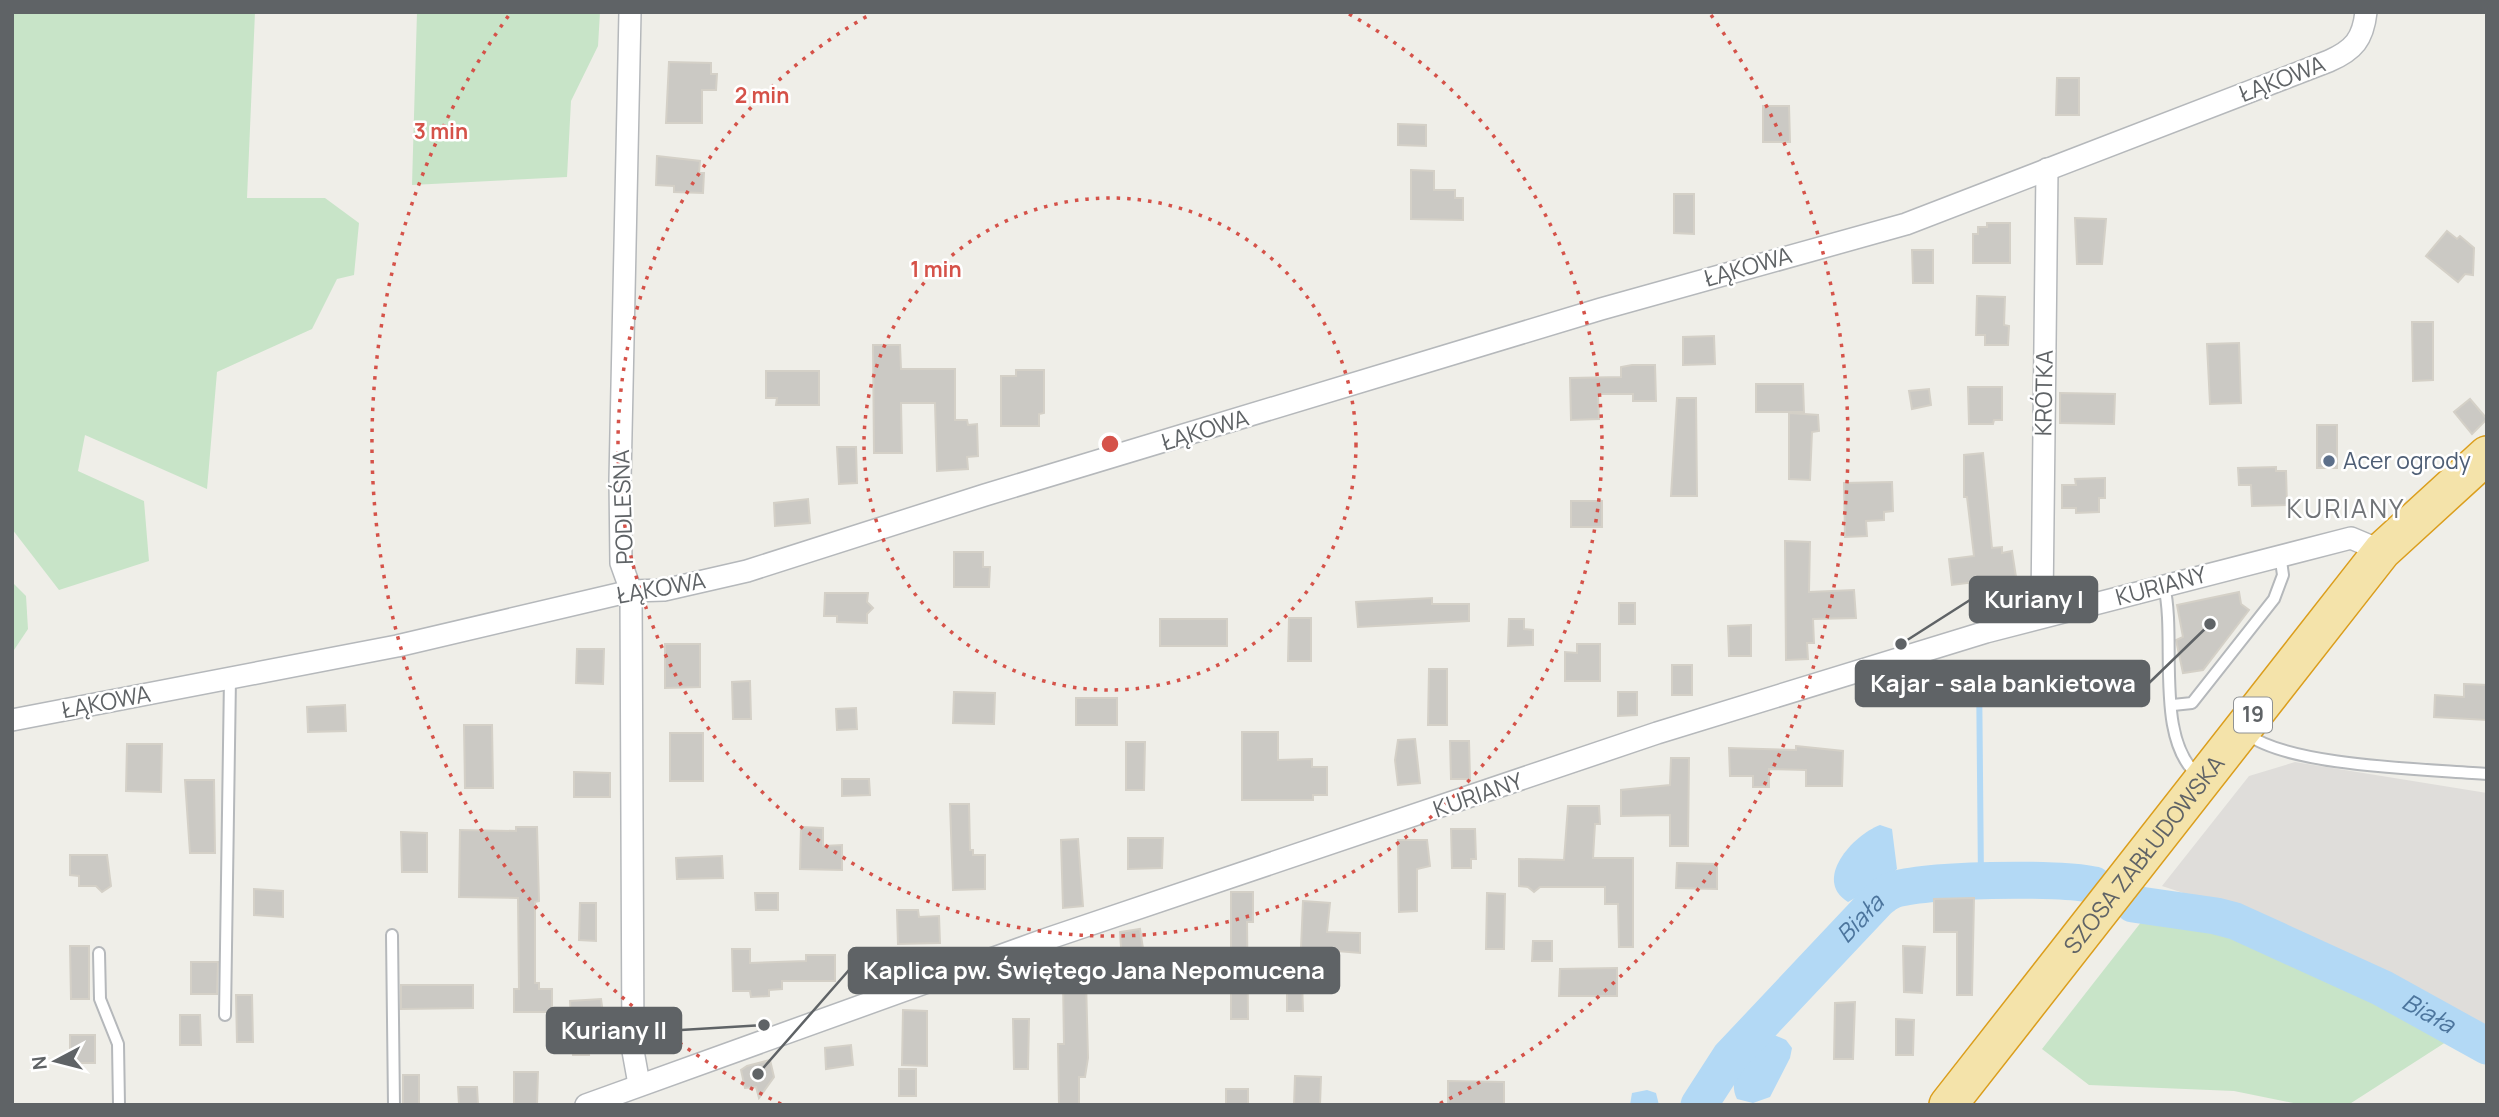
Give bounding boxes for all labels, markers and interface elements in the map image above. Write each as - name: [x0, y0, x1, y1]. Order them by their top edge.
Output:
- street label: ŁĄKOWA: [2234, 47, 2330, 109]
- text: 2 min: [735, 81, 789, 109]
- text: 3 min: [414, 117, 468, 145]
- street label: ŁĄKOWA: [1700, 238, 1796, 294]
- text: 1 min: [910, 255, 962, 283]
- street label: KRÓTKA: [2026, 349, 2060, 436]
- street label: ŁĄKOWA: [1157, 400, 1253, 457]
- centre of rings: [1098, 432, 1122, 456]
- place label: Acer ogrody: [2343, 444, 2471, 476]
- street label: PODLEŚNA: [604, 448, 640, 565]
- marker: Acer ogrody: [2321, 453, 2337, 469]
- district label: KURIANY: [2287, 490, 2405, 526]
- street label: KURIANY: [2112, 558, 2210, 612]
- street label: ŁĄKOWA: [614, 563, 708, 611]
- callout: Kuriany I: [1970, 577, 2097, 622]
- text: Kuriany I: [1984, 582, 2084, 615]
- callout: Kajar - sala bankietowa: [1856, 661, 2149, 706]
- text: Kajar - sala bankietowa: [1870, 666, 2136, 699]
- street label: ŁĄKOWA: [59, 677, 153, 725]
- road number: 19: [2234, 698, 2272, 732]
- street label: SZOSA ZABŁUDOWSKA: [2055, 748, 2231, 960]
- street label: KURIANY: [1429, 764, 1527, 824]
- water label: Biała: [1828, 885, 1891, 949]
- callout: Kaplica pw. Świętego Jana Nepomucena: [849, 948, 1339, 993]
- text: Kaplica pw. Świętego Jana Nepomucena: [863, 953, 1325, 986]
- water label: Biała: [2397, 984, 2463, 1041]
- callout: Kuriany II: [547, 1008, 681, 1053]
- text: Kuriany II: [561, 1013, 667, 1046]
- north arrow: [21, 1026, 91, 1096]
- text: N: [25, 1055, 53, 1071]

